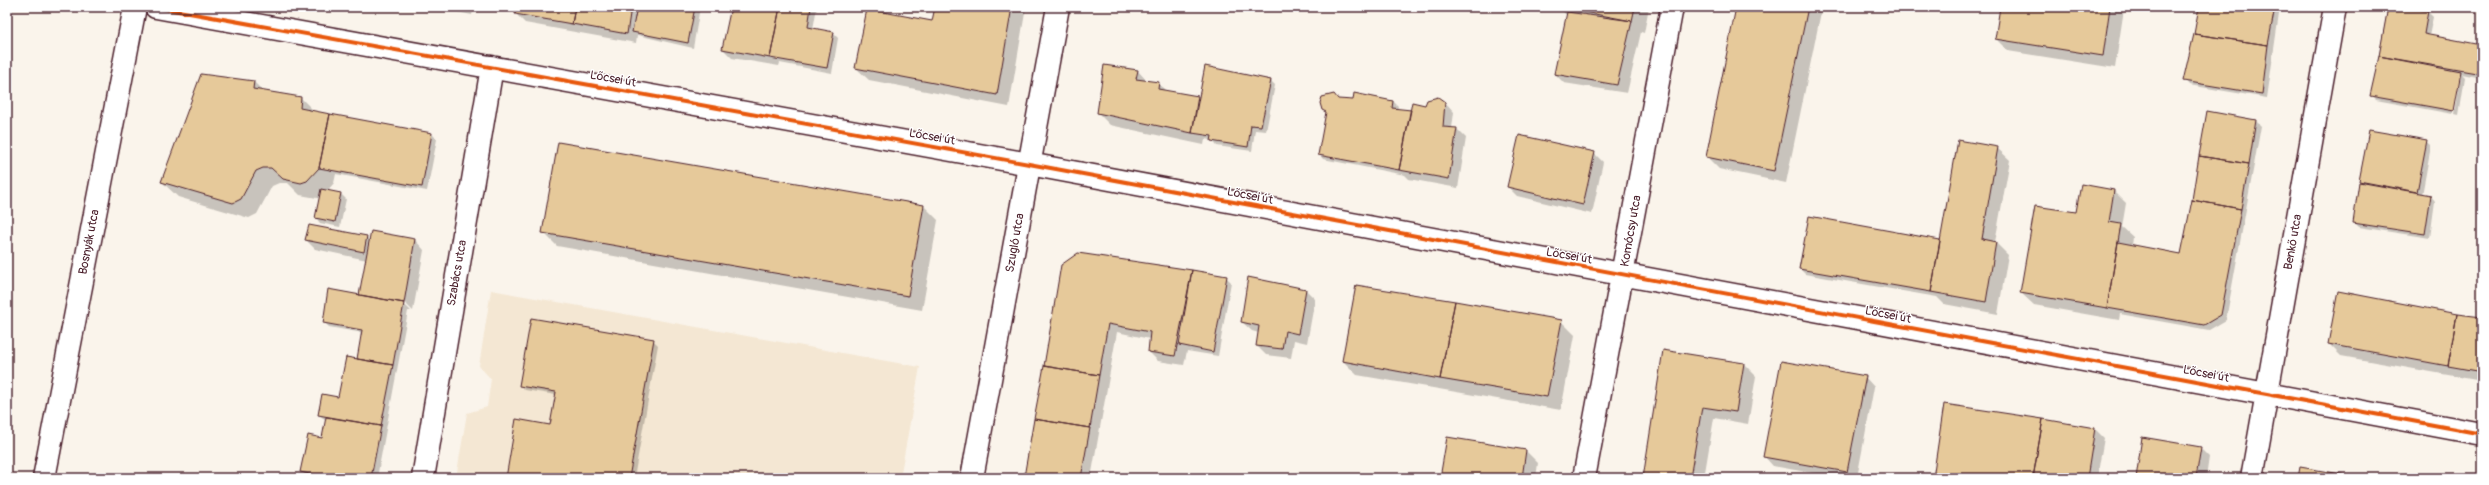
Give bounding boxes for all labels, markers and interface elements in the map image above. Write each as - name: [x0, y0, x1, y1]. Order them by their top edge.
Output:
- street label: Lőcsei út: [589, 68, 637, 90]
- street label: Lőcsei út: [908, 126, 956, 148]
- street label: Lőcsei út: [1226, 184, 1274, 208]
- street label: Komócsy utca: [1617, 194, 1645, 268]
- street label: Bosnyák utca: [75, 208, 103, 276]
- street label: Szugló utca: [1002, 212, 1028, 274]
- street label: Benkő utca: [2281, 213, 2305, 271]
- street label: Szabács utca: [444, 238, 470, 307]
- street label: Lőcsei út: [1545, 245, 1593, 267]
- street label: Lőcsei út: [1864, 303, 1912, 327]
- street label: Lőcsei út: [2182, 362, 2230, 386]

